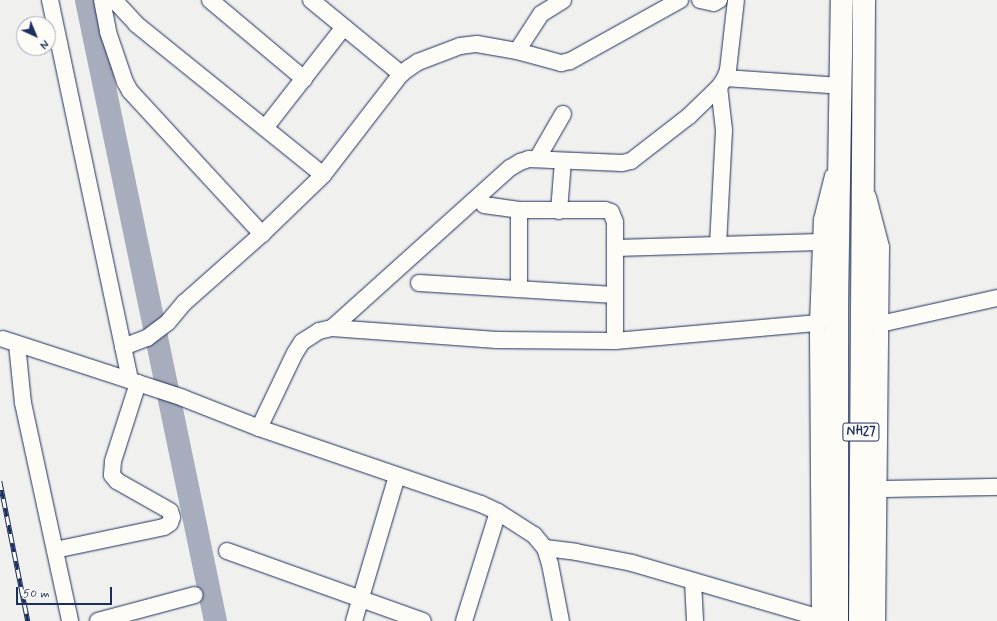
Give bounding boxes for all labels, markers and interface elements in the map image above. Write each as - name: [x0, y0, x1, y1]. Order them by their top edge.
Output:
- north arrow: [16, 16, 56, 56]
- text: N: [36, 36, 51, 51]
- road number: NH27: [842, 421, 880, 443]
- scale bar: [18, 579, 114, 605]
- text: 50 m: [23, 586, 50, 602]

